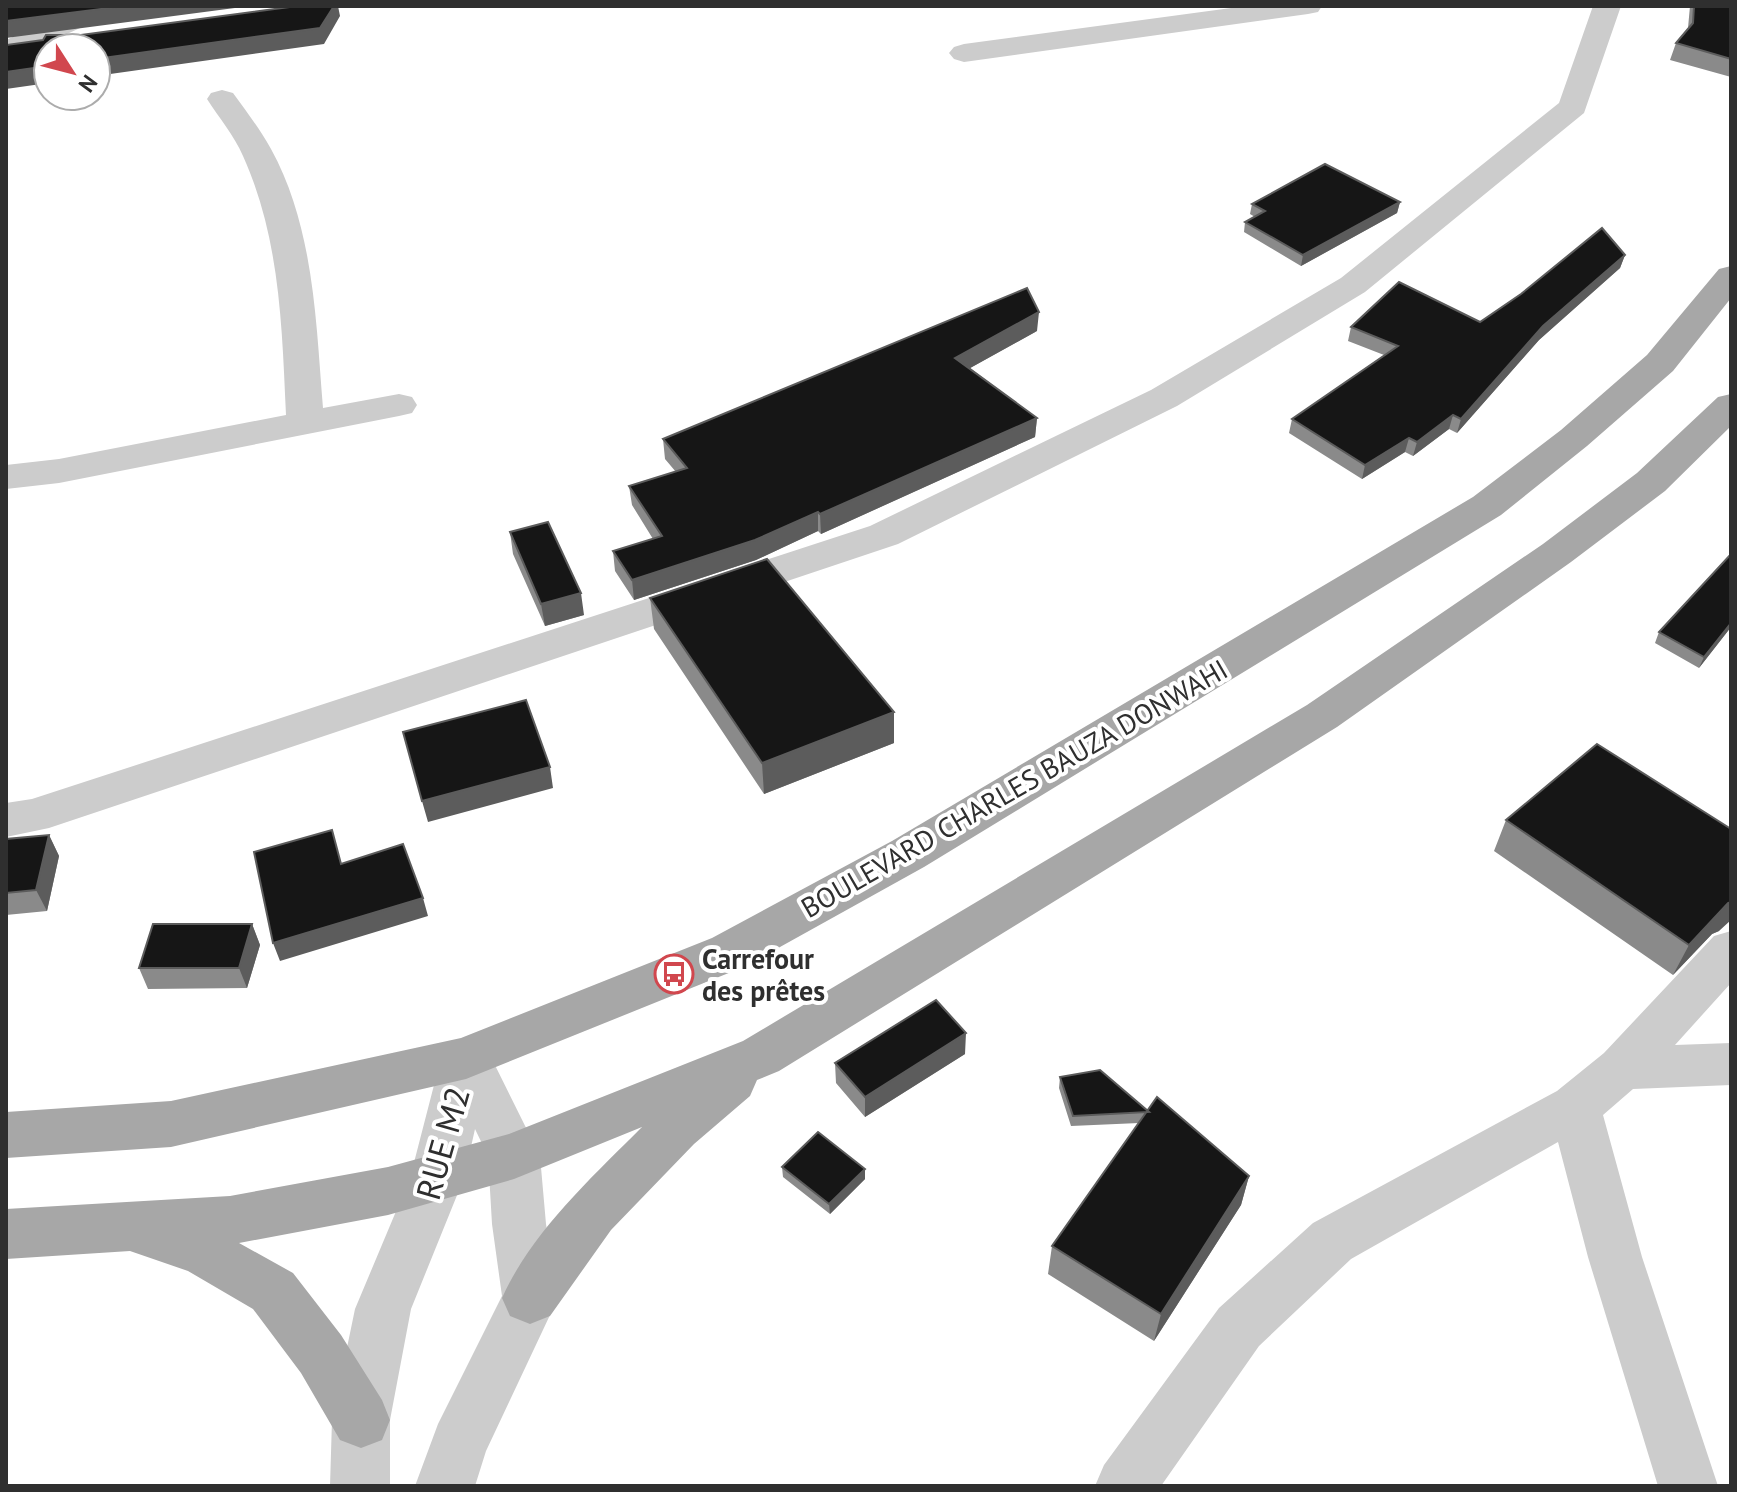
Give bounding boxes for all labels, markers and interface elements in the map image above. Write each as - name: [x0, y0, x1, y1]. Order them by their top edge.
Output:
- north arrow: [32, 32, 112, 112]
- text: N: [73, 70, 104, 98]
- street label: BOULEVARD CHARLES BAUZA DONWAHI: [794, 650, 1234, 926]
- place label: Carrefour des prêtes: [702, 940, 825, 1009]
- bus stop icon: Carrefour des prêtes: [653, 953, 695, 995]
- street label: RUE M2: [405, 1082, 479, 1204]

